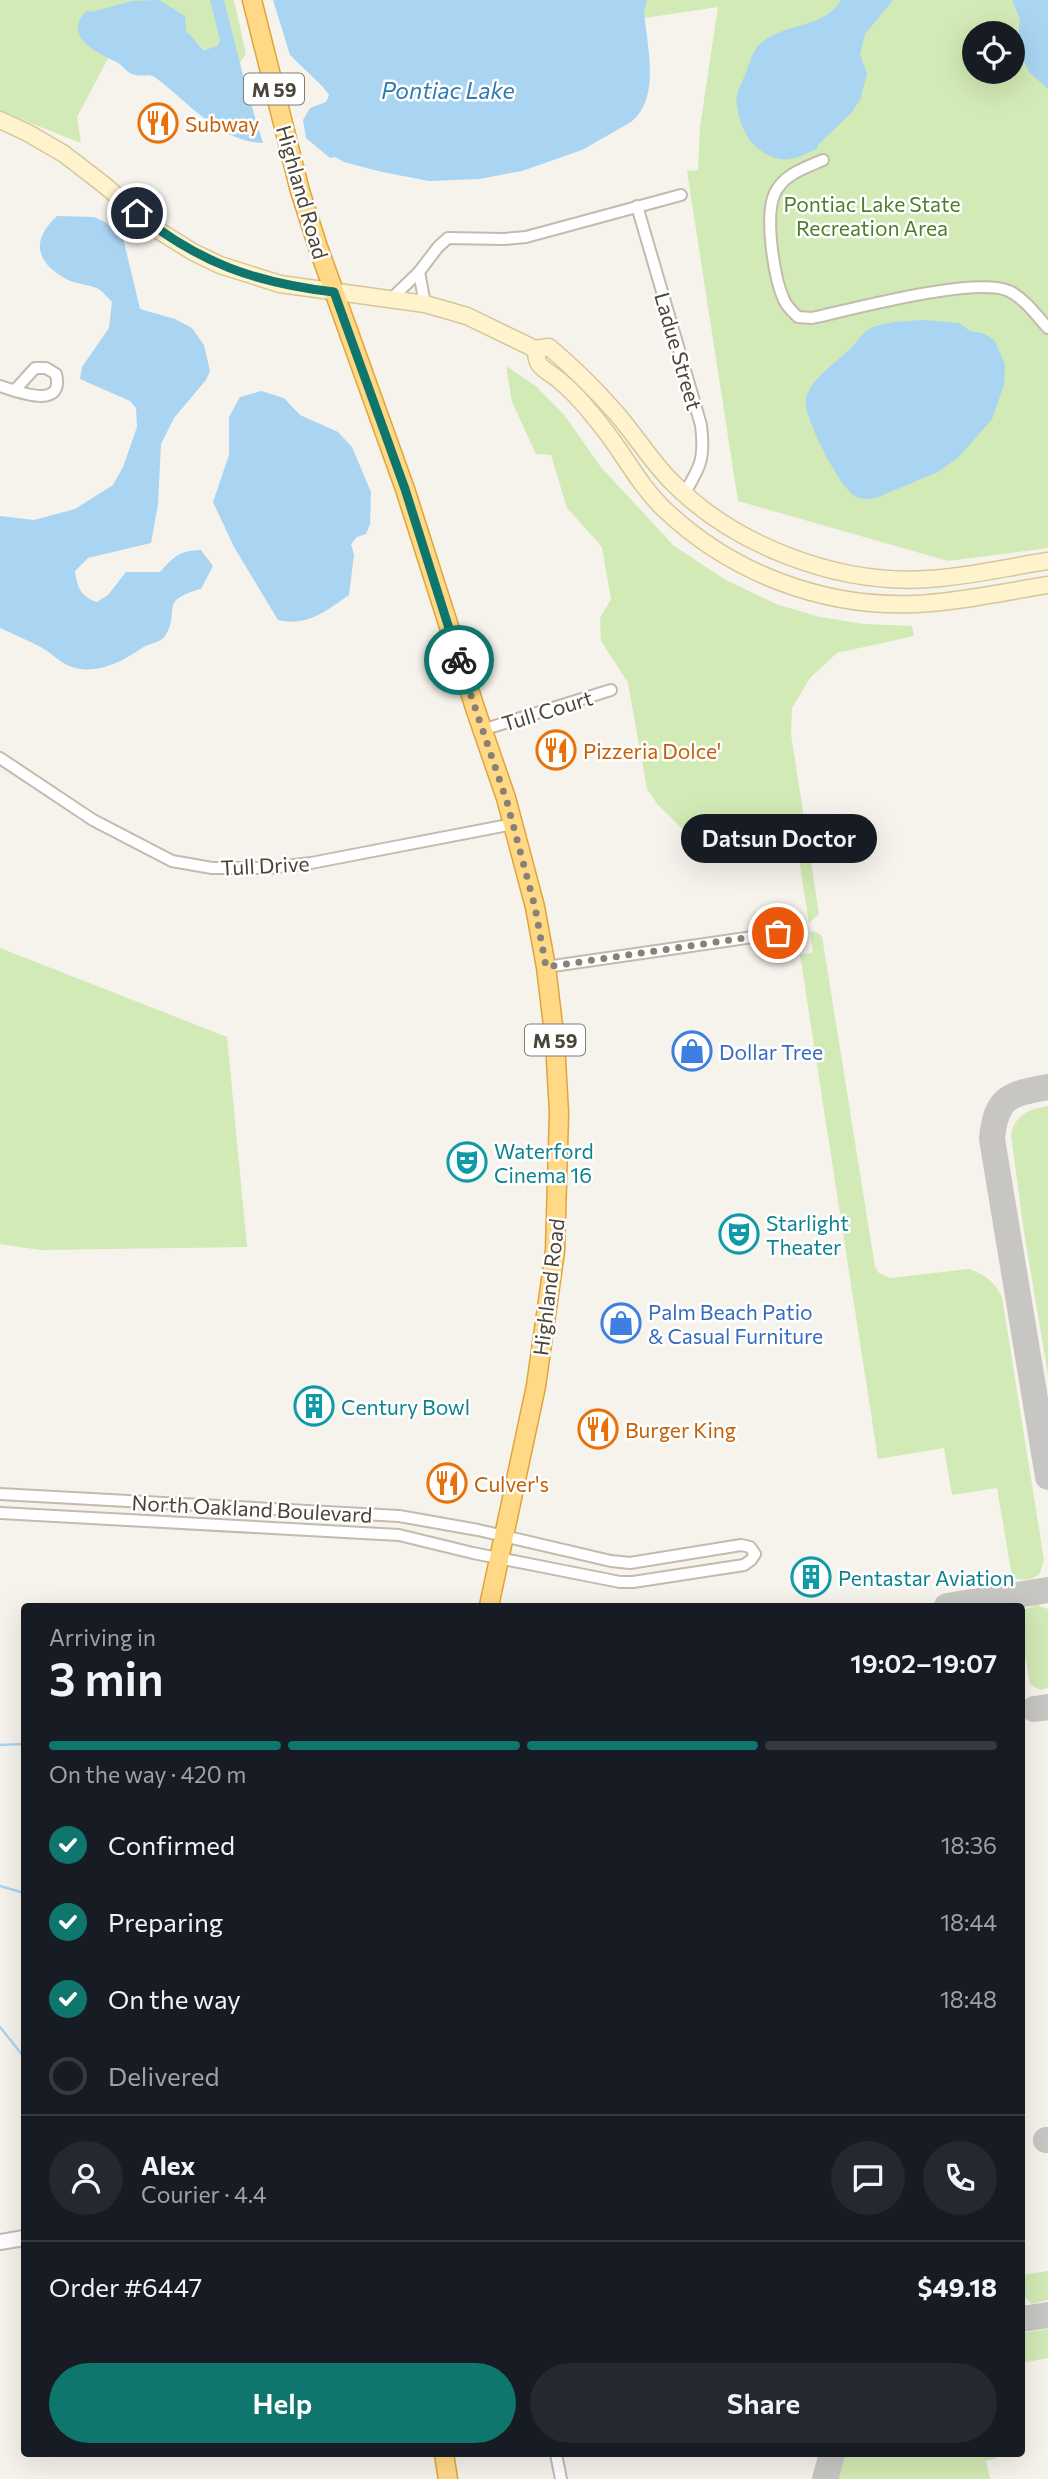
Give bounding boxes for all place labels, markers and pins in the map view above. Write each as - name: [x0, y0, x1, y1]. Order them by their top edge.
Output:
- restaurant icon: Subway: [137, 102, 179, 144]
- place label: Subway: [185, 111, 260, 136]
- pin: [107, 183, 167, 243]
- restaurant icon: Pizzeria Dolce': [535, 729, 577, 771]
- place label: Pizzeria Dolce': [583, 738, 721, 763]
- callout: Datsun Doctor: [680, 814, 876, 863]
- pin: [748, 903, 808, 963]
- shop icon: Dollar Tree: [671, 1030, 713, 1072]
- place label: Dollar Tree: [719, 1039, 823, 1064]
- place label: Waterford Cinema 16: [494, 1138, 594, 1187]
- theatre icon: Waterford Cinema 16: [446, 1141, 488, 1183]
- place label: Starlight Theater: [766, 1210, 849, 1259]
- theatre icon: Starlight Theater: [718, 1213, 760, 1255]
- place label: Palm Beach Patio & Casual Furniture: [648, 1299, 823, 1348]
- shop icon: Palm Beach Patio & Casual Furniture: [600, 1302, 642, 1344]
- building icon: Century Bowl: [293, 1385, 335, 1427]
- place label: Century Bowl: [341, 1394, 470, 1419]
- restaurant icon: Burger King: [577, 1408, 619, 1450]
- place label: Burger King: [625, 1417, 736, 1442]
- restaurant icon: Culver's: [426, 1462, 468, 1504]
- place label: Culver's: [474, 1471, 549, 1496]
- building icon: Pentastar Aviation: [790, 1556, 832, 1598]
- place label: Pentastar Aviation: [838, 1565, 1014, 1590]

